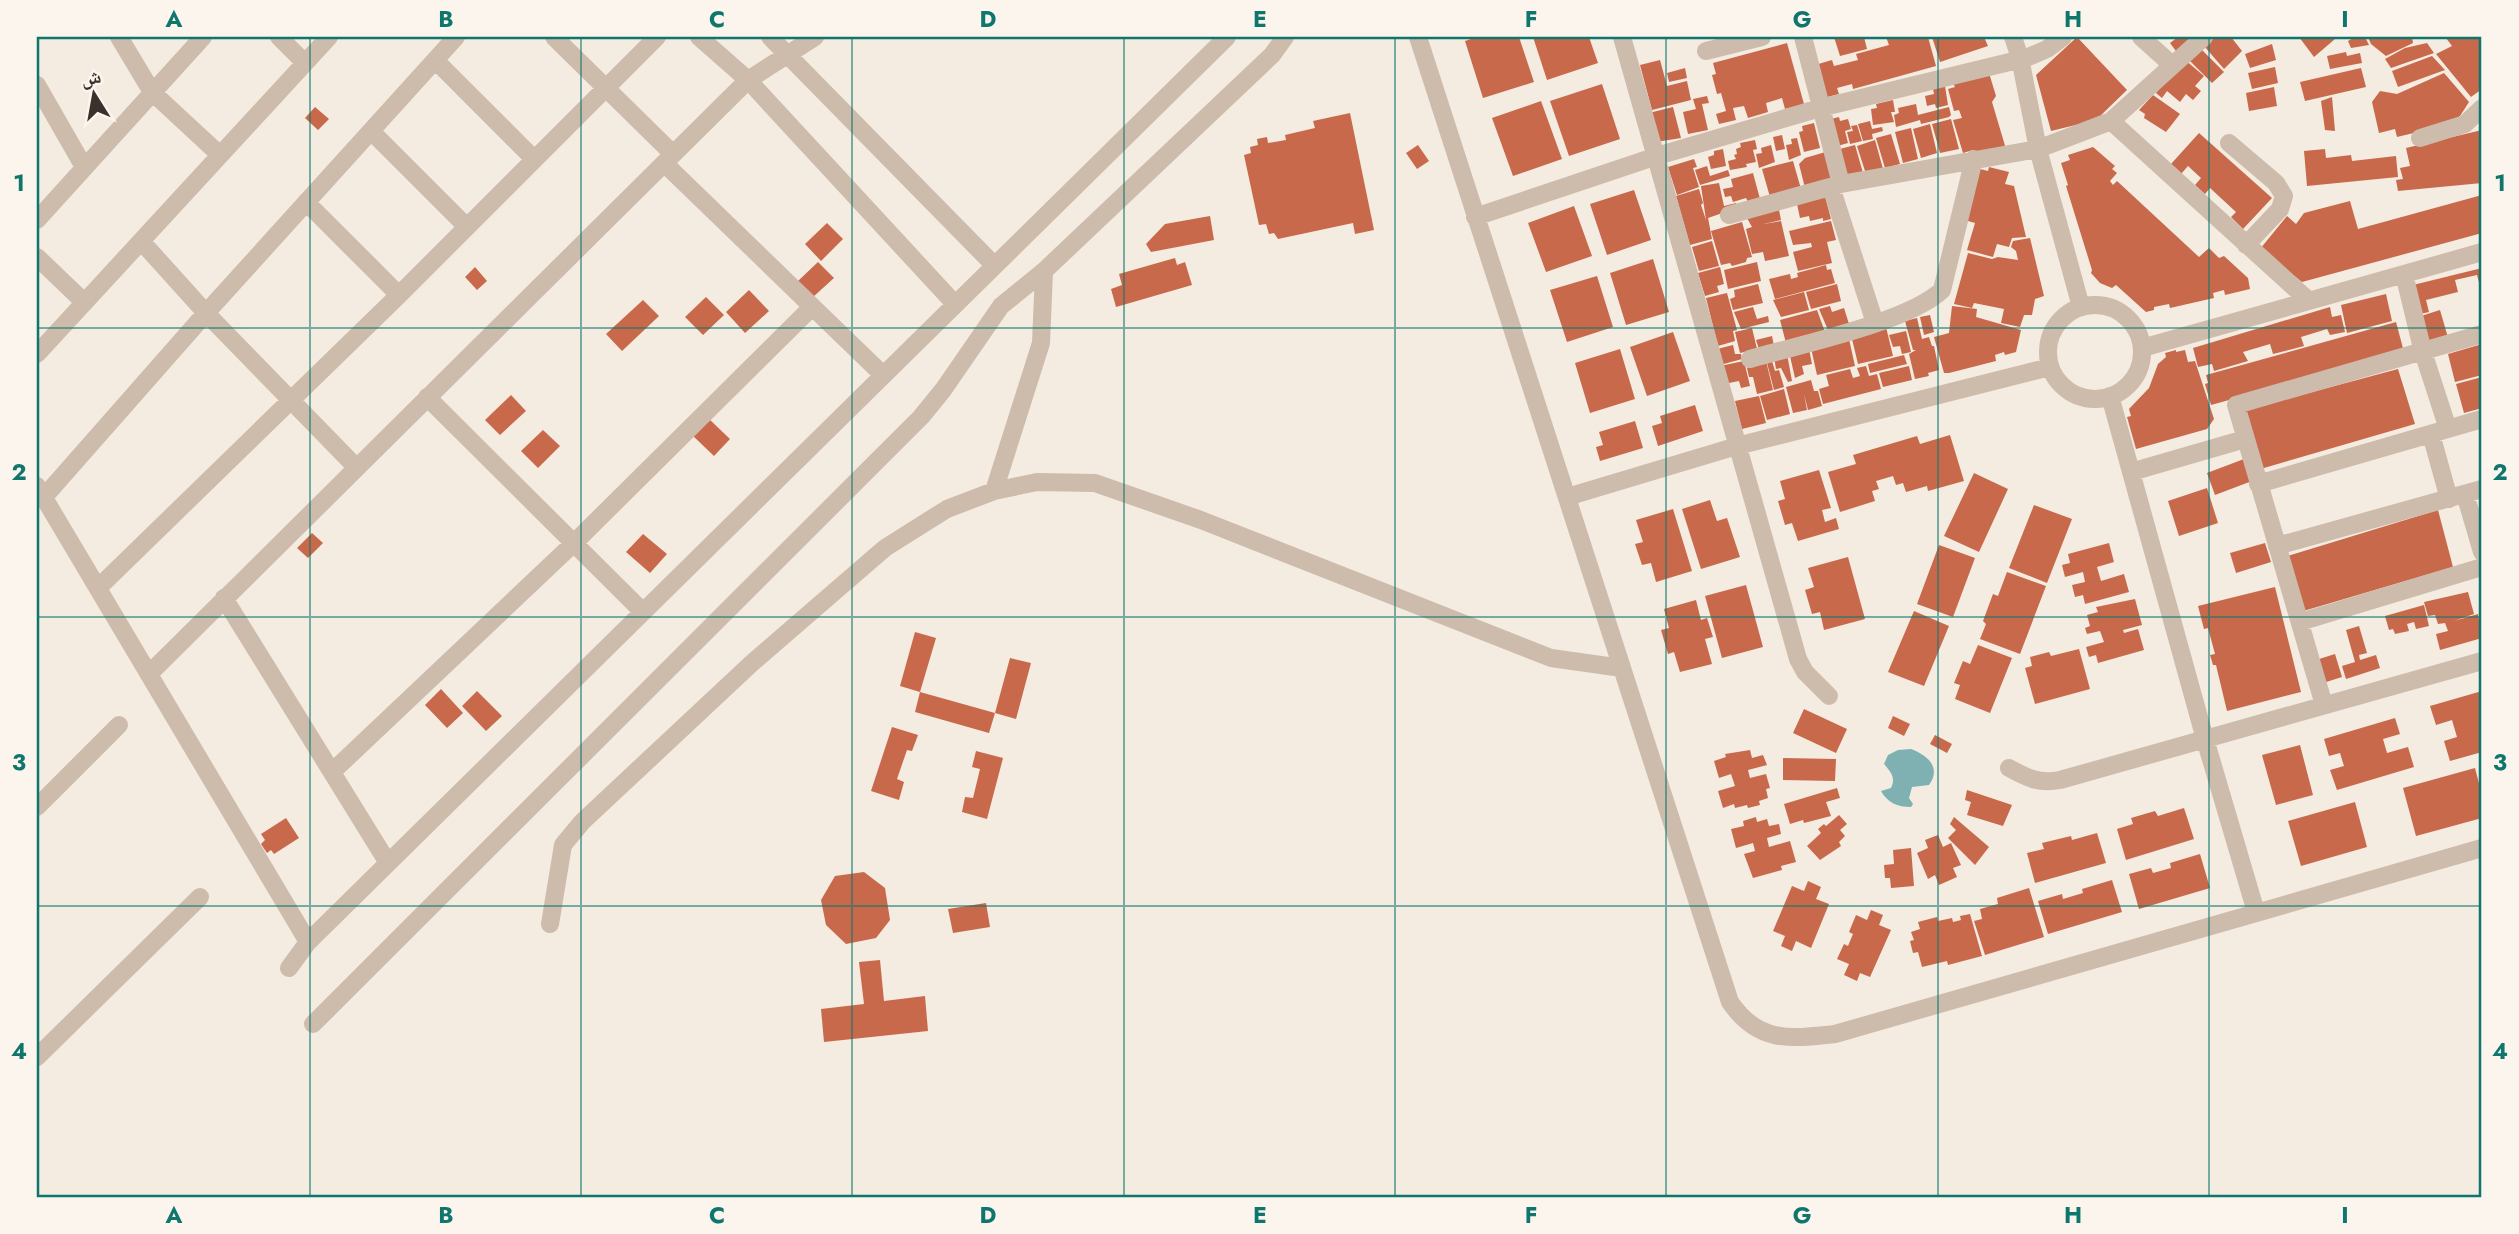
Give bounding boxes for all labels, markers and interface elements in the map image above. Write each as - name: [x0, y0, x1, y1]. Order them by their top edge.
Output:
- text: A: [165, 2, 183, 36]
- text: B: [438, 2, 454, 36]
- text: C: [709, 2, 725, 36]
- text: D: [980, 2, 997, 36]
- text: E: [1253, 2, 1267, 36]
- text: F: [1525, 2, 1537, 36]
- text: G: [1793, 2, 1811, 36]
- text: H: [2064, 2, 2082, 36]
- text: I: [2341, 2, 2349, 36]
- north arrow: [60, 60, 130, 130]
- text: ش: [78, 63, 103, 93]
- text: 1: [13, 166, 25, 200]
- text: 1: [2494, 166, 2506, 200]
- text: 2: [11, 455, 27, 489]
- text: 2: [2492, 455, 2508, 489]
- text: 3: [12, 745, 26, 779]
- text: 3: [2493, 745, 2507, 779]
- text: 4: [11, 1034, 27, 1068]
- text: 4: [2492, 1034, 2508, 1068]
- text: A: [165, 1198, 183, 1232]
- text: B: [438, 1198, 454, 1232]
- text: C: [709, 1198, 725, 1232]
- text: D: [980, 1198, 997, 1232]
- text: E: [1253, 1198, 1267, 1232]
- text: F: [1525, 1198, 1537, 1232]
- text: G: [1793, 1198, 1811, 1232]
- text: H: [2064, 1198, 2082, 1232]
- text: I: [2341, 1198, 2349, 1232]

